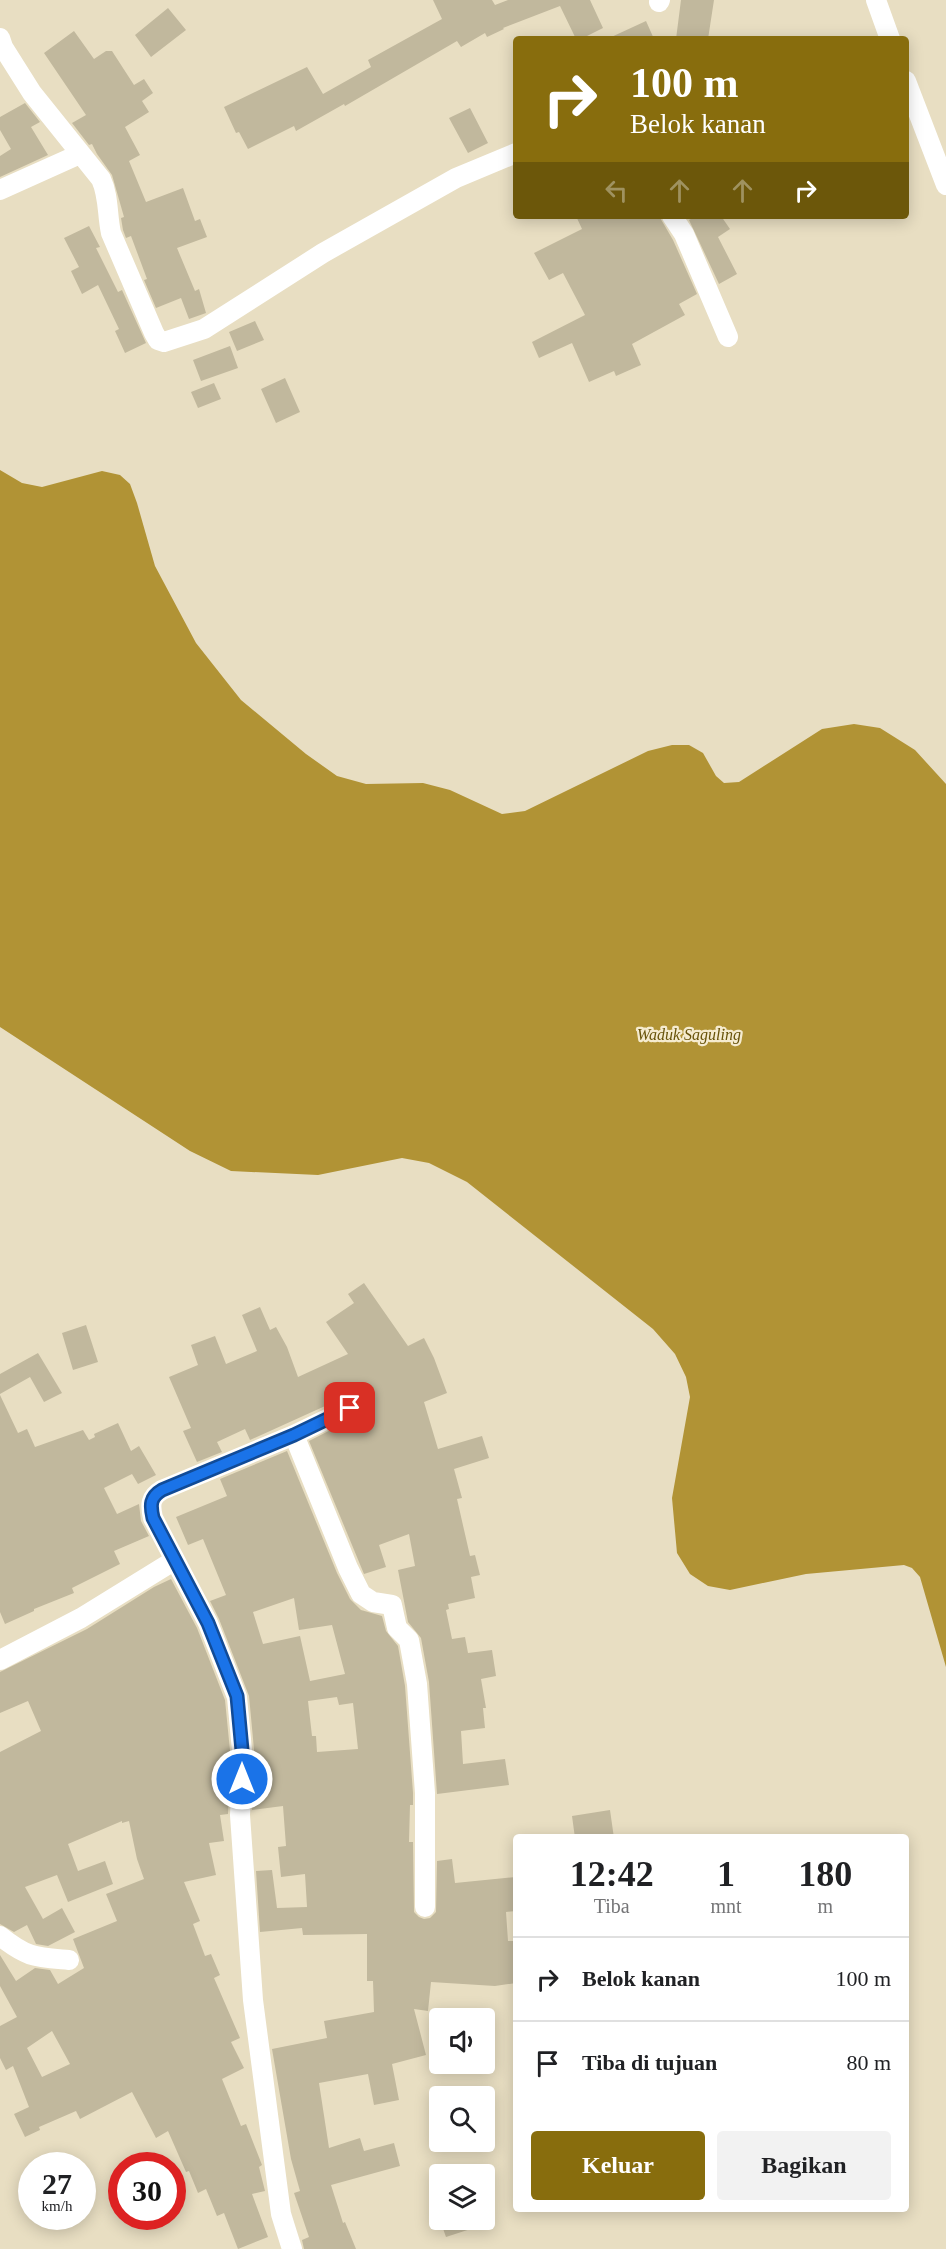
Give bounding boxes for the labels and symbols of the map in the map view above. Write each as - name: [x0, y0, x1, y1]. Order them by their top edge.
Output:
- water label: Waduk Saguling: [637, 1026, 741, 1044]
- pin: [324, 1382, 375, 1433]
- position arrow: [210, 1747, 274, 1811]
- speed limit sign: 30: [108, 2152, 186, 2230]

